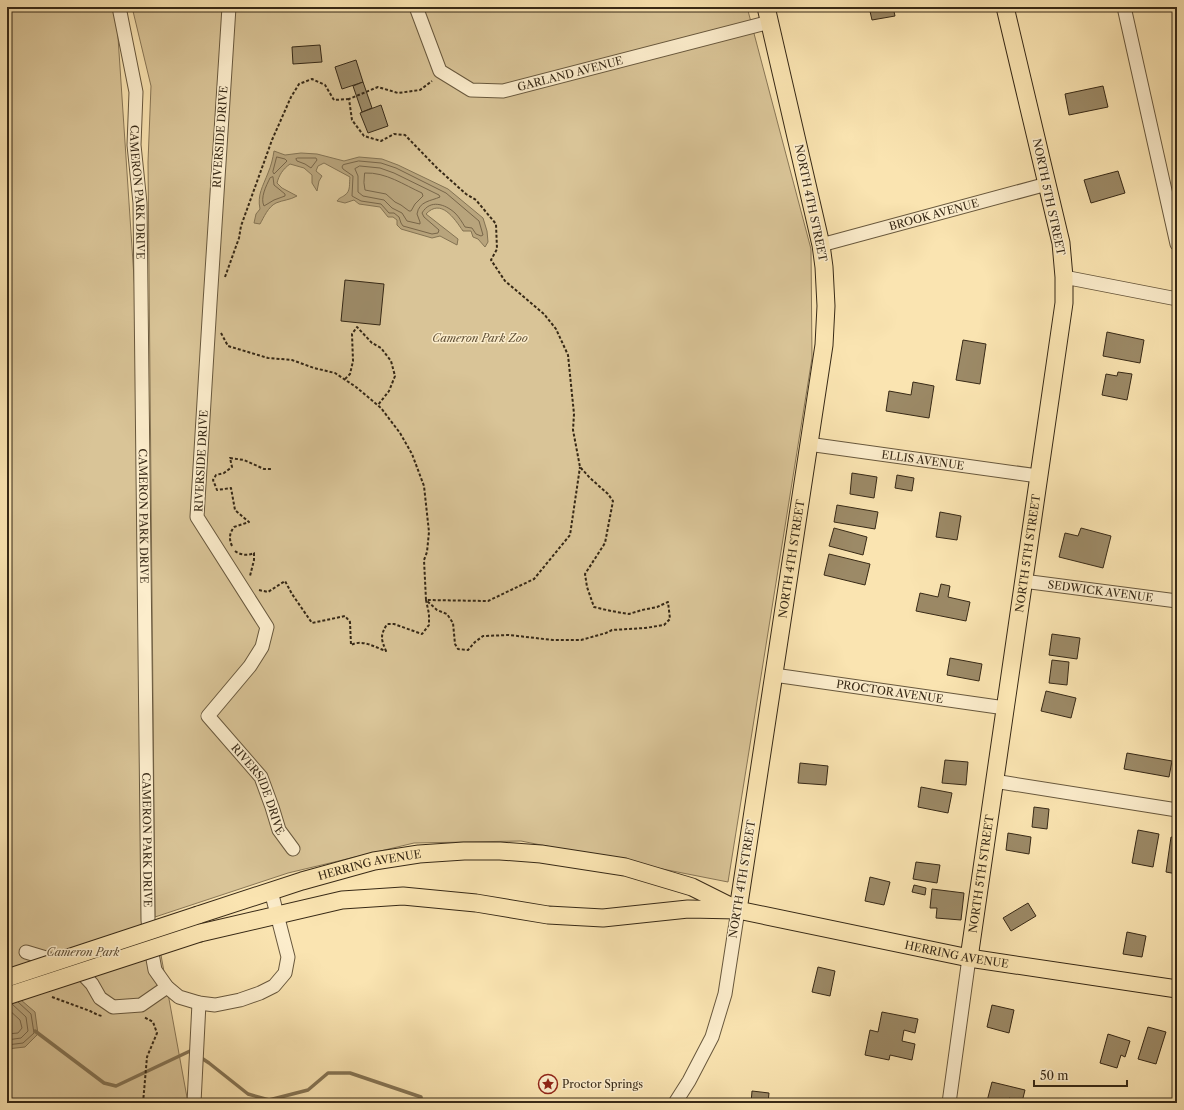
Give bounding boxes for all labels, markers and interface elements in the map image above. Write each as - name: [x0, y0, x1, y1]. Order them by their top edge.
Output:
- street label: GARLAND AVENUE: [516, 53, 625, 94]
- street label: RIVERSIDE DRIVE: [209, 85, 231, 189]
- street label: CAMERON PARK DRIVE: [127, 125, 148, 260]
- street label: NORTH 5TH STREET: [1030, 137, 1068, 258]
- street label: NORTH 4TH STREET: [792, 143, 830, 264]
- street label: BROOK AVENUE: [887, 196, 981, 233]
- park label: Cameron Park Zoo: [432, 331, 528, 345]
- street label: RIVERSIDE DRIVE: [191, 409, 211, 512]
- street label: ELLIS AVENUE: [881, 447, 965, 473]
- street label: CAMERON PARK DRIVE: [136, 448, 151, 584]
- street label: NORTH 5TH STREET: [1012, 492, 1043, 613]
- street label: NORTH 4TH STREET: [775, 498, 807, 619]
- street label: SEDWICK AVENUE: [1047, 577, 1154, 605]
- street label: PROCTOR AVENUE: [835, 677, 945, 706]
- street label: RIVERSIDE DRIVE: [228, 741, 288, 838]
- street label: CAMERON PARK DRIVE: [139, 772, 155, 908]
- street label: NORTH 5TH STREET: [966, 813, 997, 934]
- street label: NORTH 4TH STREET: [726, 818, 758, 939]
- street label: HERRING AVENUE: [316, 847, 423, 883]
- street label: HERRING AVENUE: [903, 938, 1010, 971]
- park label: Cameron Park: [47, 945, 120, 959]
- scale bar: [1034, 1062, 1127, 1088]
- text: 50 m: [1040, 1068, 1069, 1083]
- place icon: Proctor Springs: [537, 1073, 559, 1095]
- place label: Proctor Springs: [562, 1077, 643, 1091]

